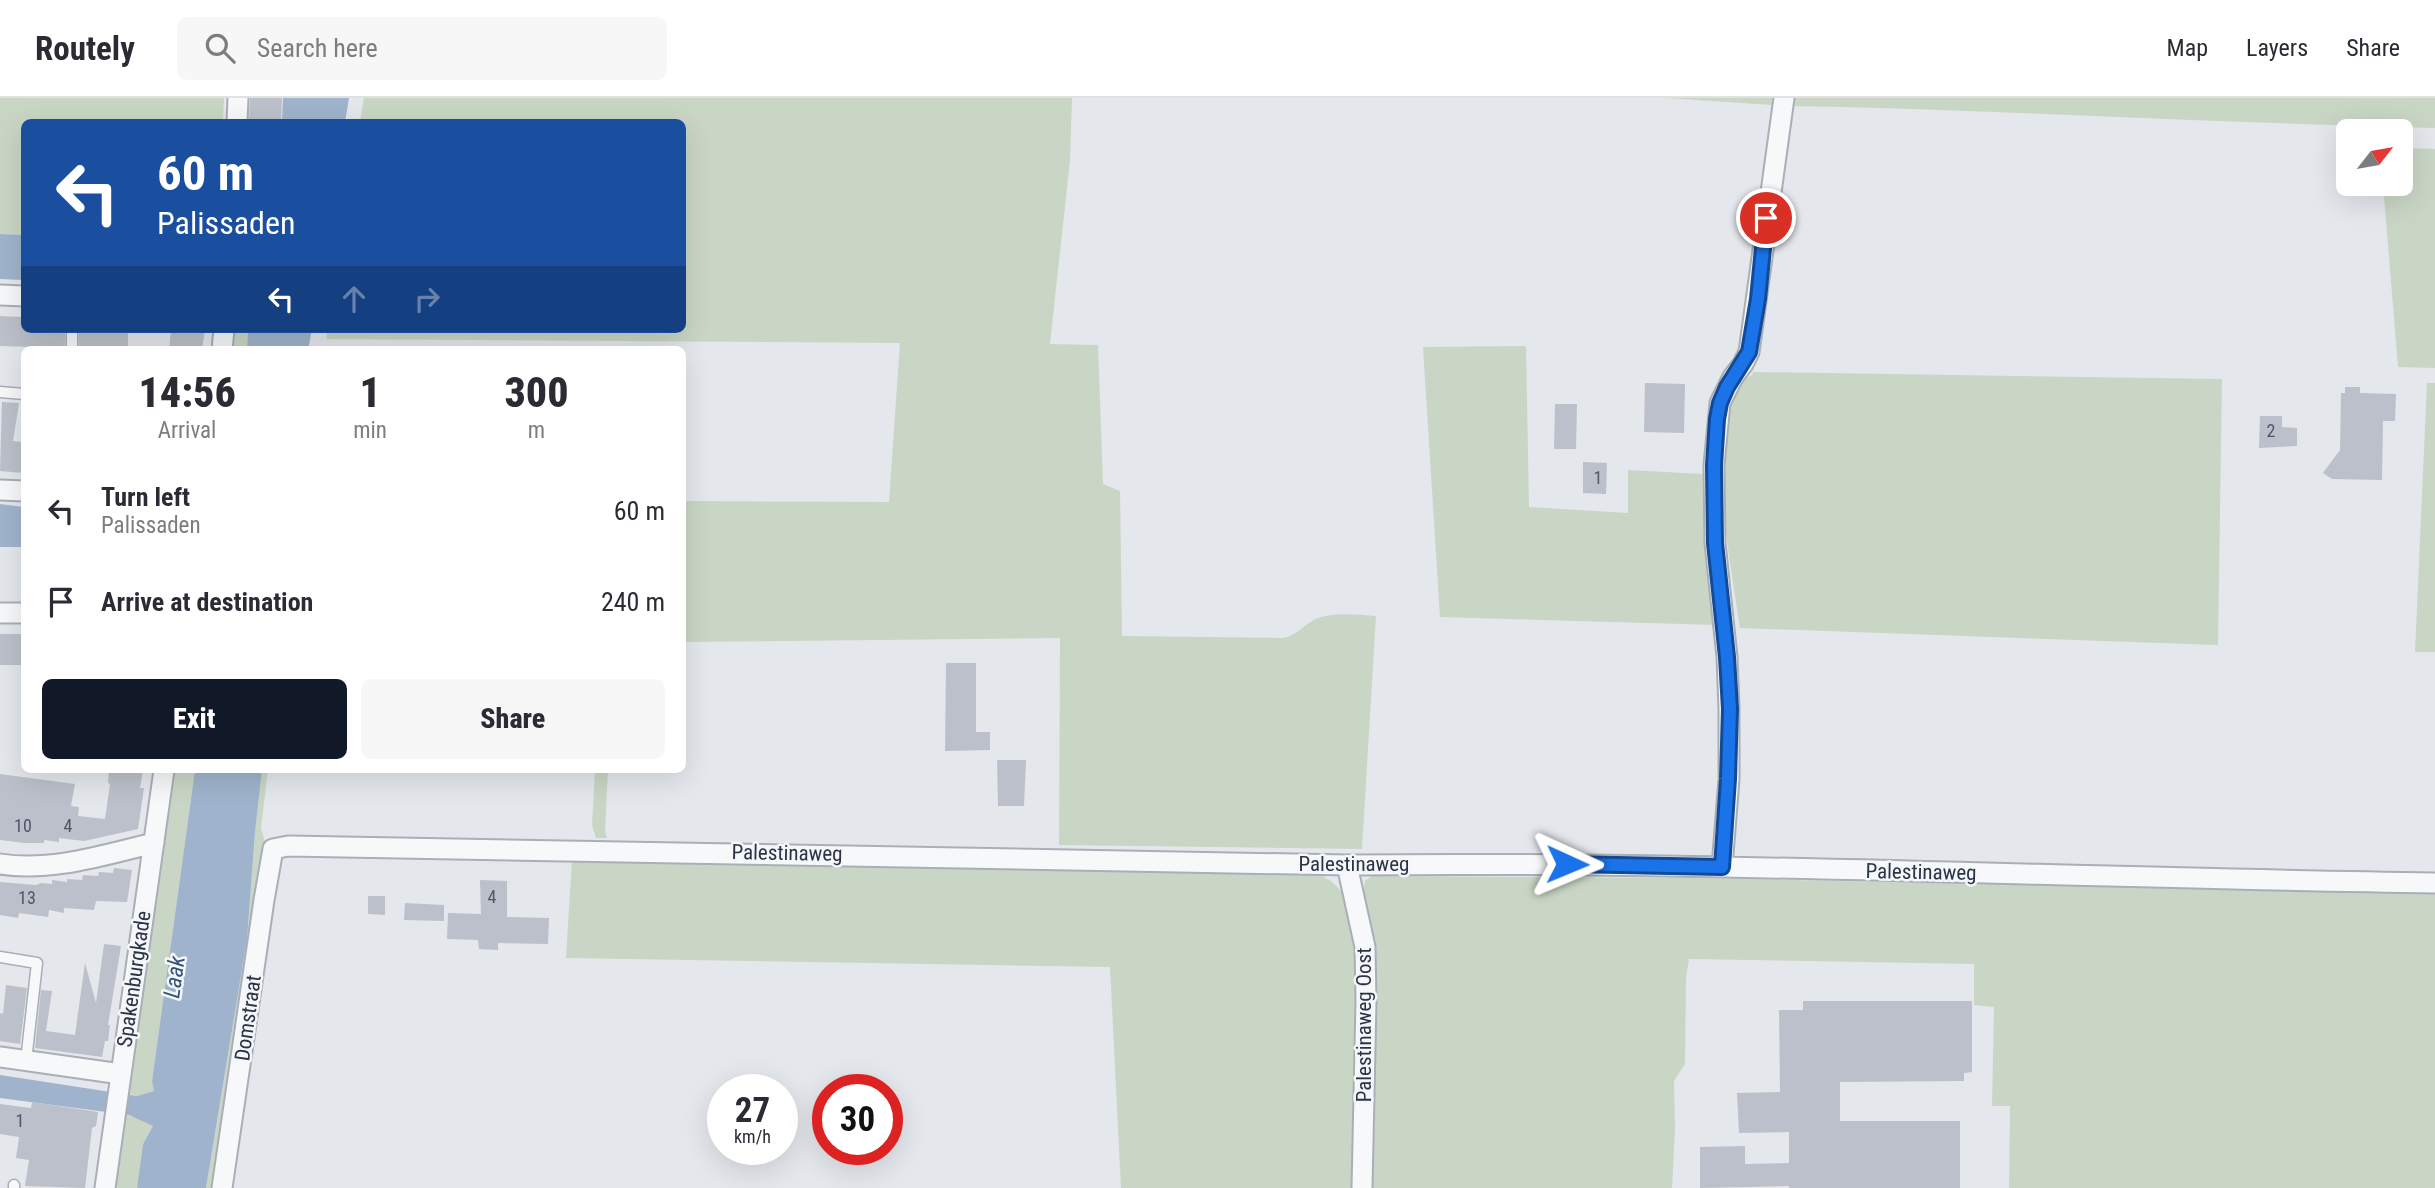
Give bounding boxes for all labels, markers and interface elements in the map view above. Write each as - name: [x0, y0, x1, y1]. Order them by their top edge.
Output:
- search box: [177, 17, 667, 80]
- text: Routely: [35, 29, 135, 68]
- icon: search: [201, 29, 239, 67]
- text: Search here: [257, 33, 378, 63]
- text: Map: [2167, 34, 2208, 62]
- text: Layers: [2246, 34, 2308, 62]
- text: Share: [2346, 34, 2400, 62]
- north arrow: [2336, 119, 2413, 196]
- map controls: [2336, 119, 2413, 196]
- text: 60 m: [157, 145, 254, 202]
- icon: left: [42, 147, 133, 238]
- pin: [1736, 188, 1796, 248]
- icon: arrive: [1747, 199, 1785, 237]
- text: Palissaden: [157, 204, 295, 242]
- icon: left: [262, 280, 300, 318]
- icon: ahead: [335, 280, 373, 318]
- icon: right: [408, 280, 446, 318]
- text: 14:56: [138, 368, 236, 417]
- text: 1: [359, 368, 381, 417]
- text: 300: [504, 368, 569, 417]
- text: Arrival: [158, 417, 216, 444]
- text: min: [353, 417, 387, 444]
- text: m: [528, 417, 545, 444]
- house number: 2: [2267, 420, 2276, 441]
- house number: 1: [1594, 467, 1602, 488]
- text: Turn left: [101, 482, 190, 512]
- icon: left: [42, 492, 80, 530]
- text: 60 m: [614, 496, 665, 526]
- text: Palissaden: [101, 512, 201, 539]
- icon: arrive: [42, 583, 80, 621]
- text: Arrive at destination: [101, 587, 313, 617]
- text: 240 m: [601, 587, 665, 617]
- button: Exit: [42, 679, 347, 759]
- button: Share: [361, 679, 665, 759]
- house number: 10: [14, 815, 32, 836]
- house number: 4: [64, 815, 73, 836]
- position arrow: [1530, 827, 1604, 901]
- street label: Palestinaweg: [731, 840, 843, 866]
- street label: Palestinaweg: [1299, 852, 1409, 876]
- street label: Palestinaweg: [1865, 859, 1977, 885]
- house number: 4: [488, 886, 497, 907]
- house number: 13: [18, 887, 36, 908]
- street label: Spakenburgkade: [113, 909, 155, 1049]
- street label: Palestinaweg Oost: [1352, 948, 1376, 1102]
- water label: Laak: [158, 953, 191, 1000]
- street label: Domstraat: [230, 974, 266, 1062]
- speed limit sign: 30: [812, 1074, 903, 1165]
- text: 27: [735, 1090, 770, 1131]
- house number: 1: [16, 1110, 24, 1131]
- text: km/h: [734, 1126, 771, 1147]

